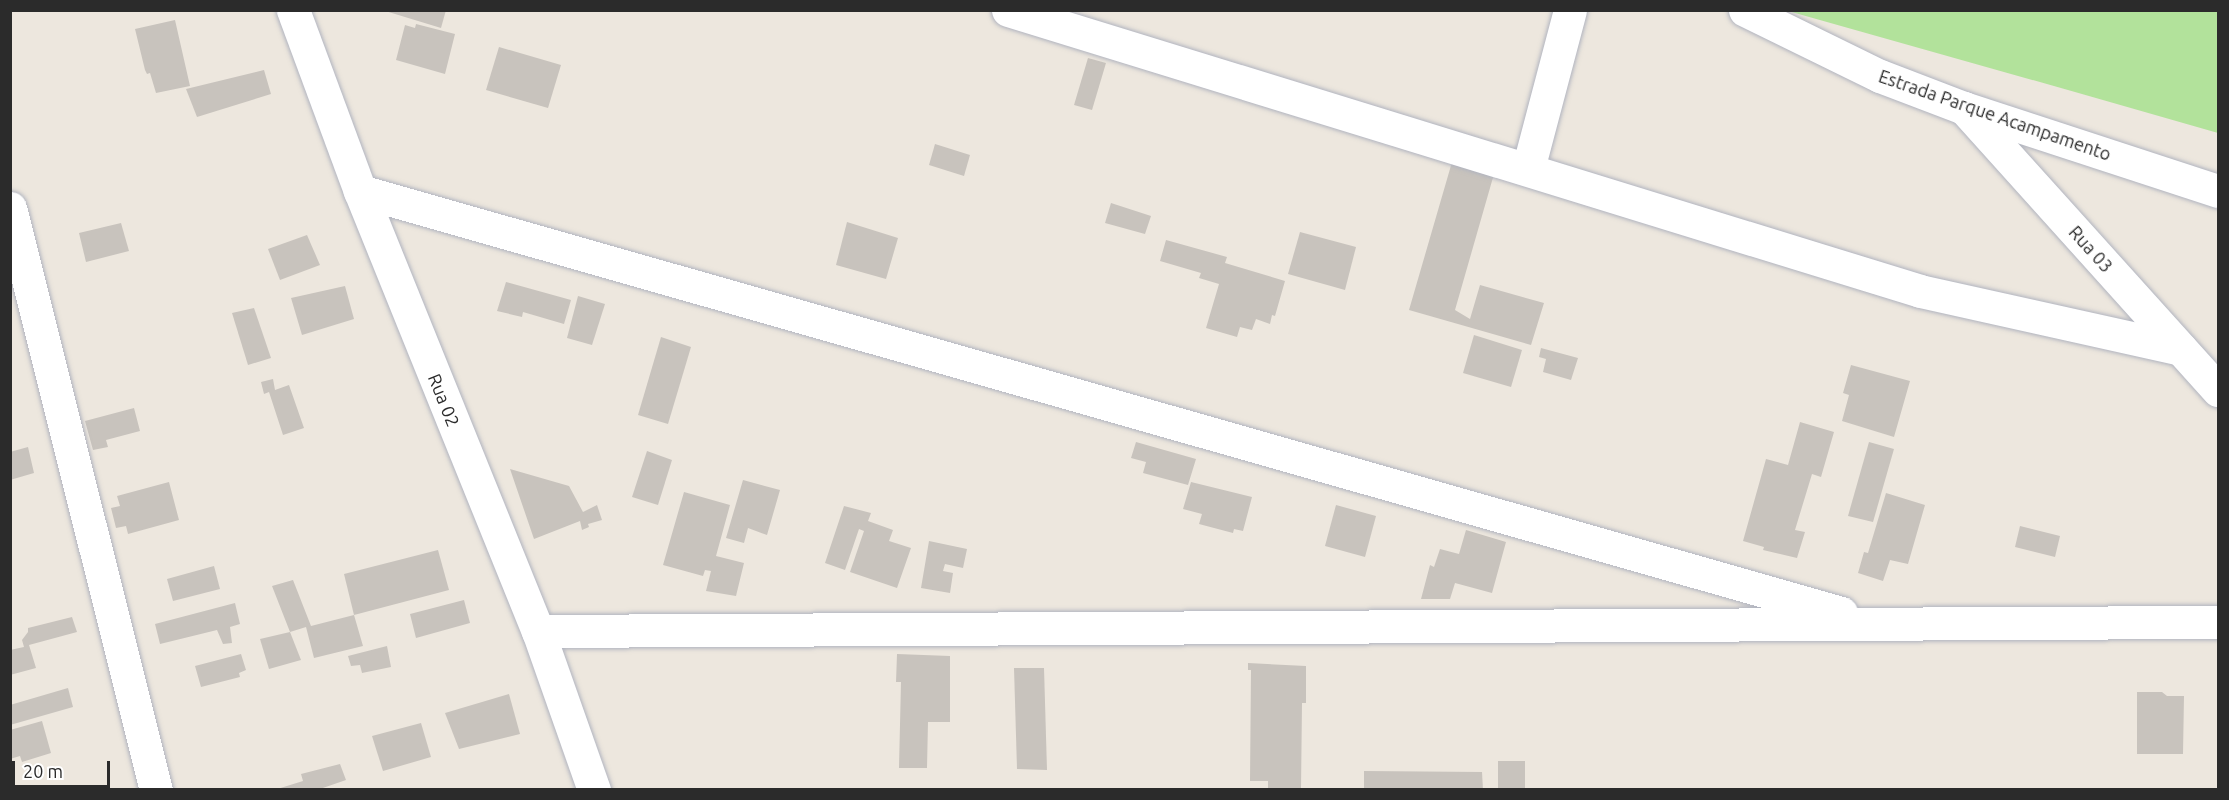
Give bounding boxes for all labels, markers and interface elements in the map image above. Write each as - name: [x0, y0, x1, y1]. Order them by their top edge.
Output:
- street label: Estrada Parque Acampamento: [1876, 65, 2114, 165]
- street label: Rua 03: [2065, 221, 2117, 277]
- street label: Rua 02: [424, 370, 464, 430]
- scale bar: [15, 749, 112, 787]
- text: 20 m: [23, 761, 63, 781]

